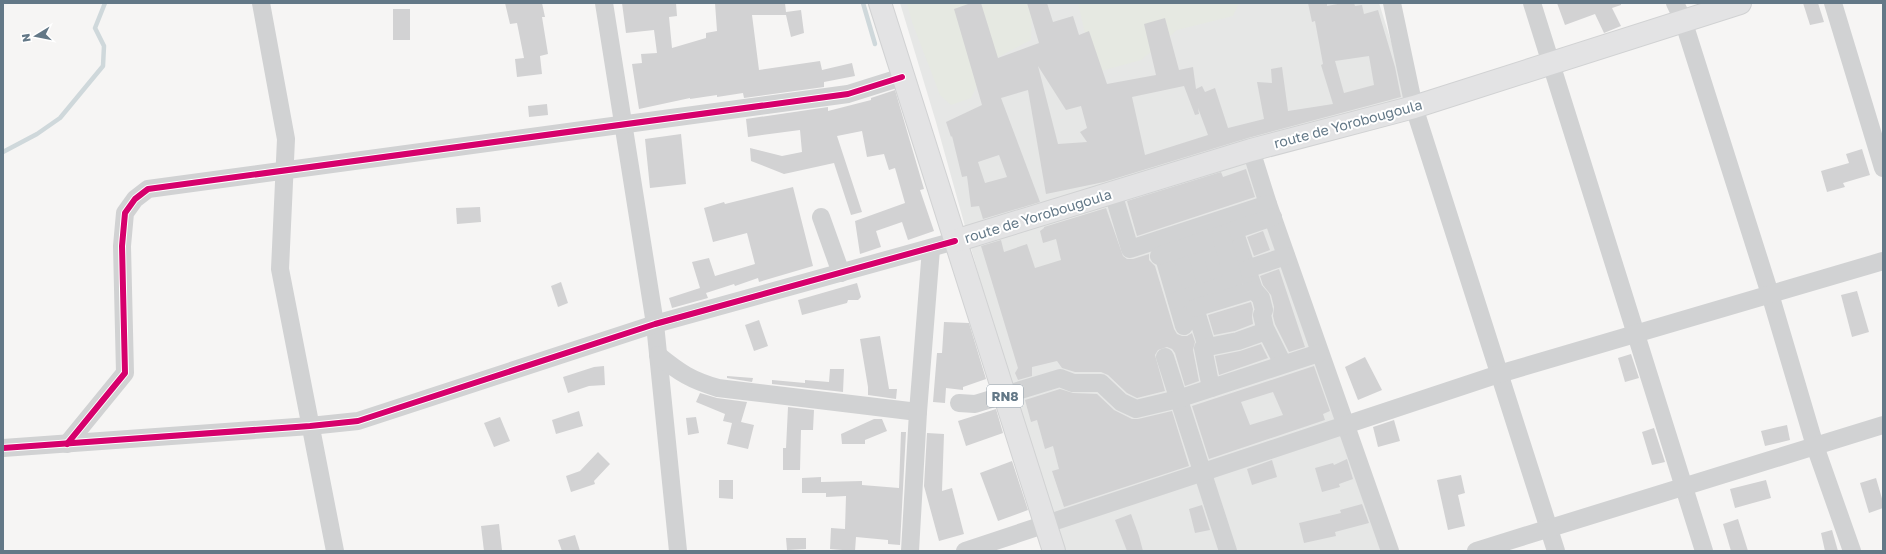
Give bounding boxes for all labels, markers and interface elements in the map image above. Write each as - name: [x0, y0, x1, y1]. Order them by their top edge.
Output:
- north arrow: [16, 16, 56, 56]
- text: N: [19, 33, 33, 43]
- street label: route de Yorobougoula: [1272, 96, 1424, 152]
- street label: route de Yorobougoula: [962, 185, 1113, 246]
- road number: RN8: [987, 385, 1023, 407]

